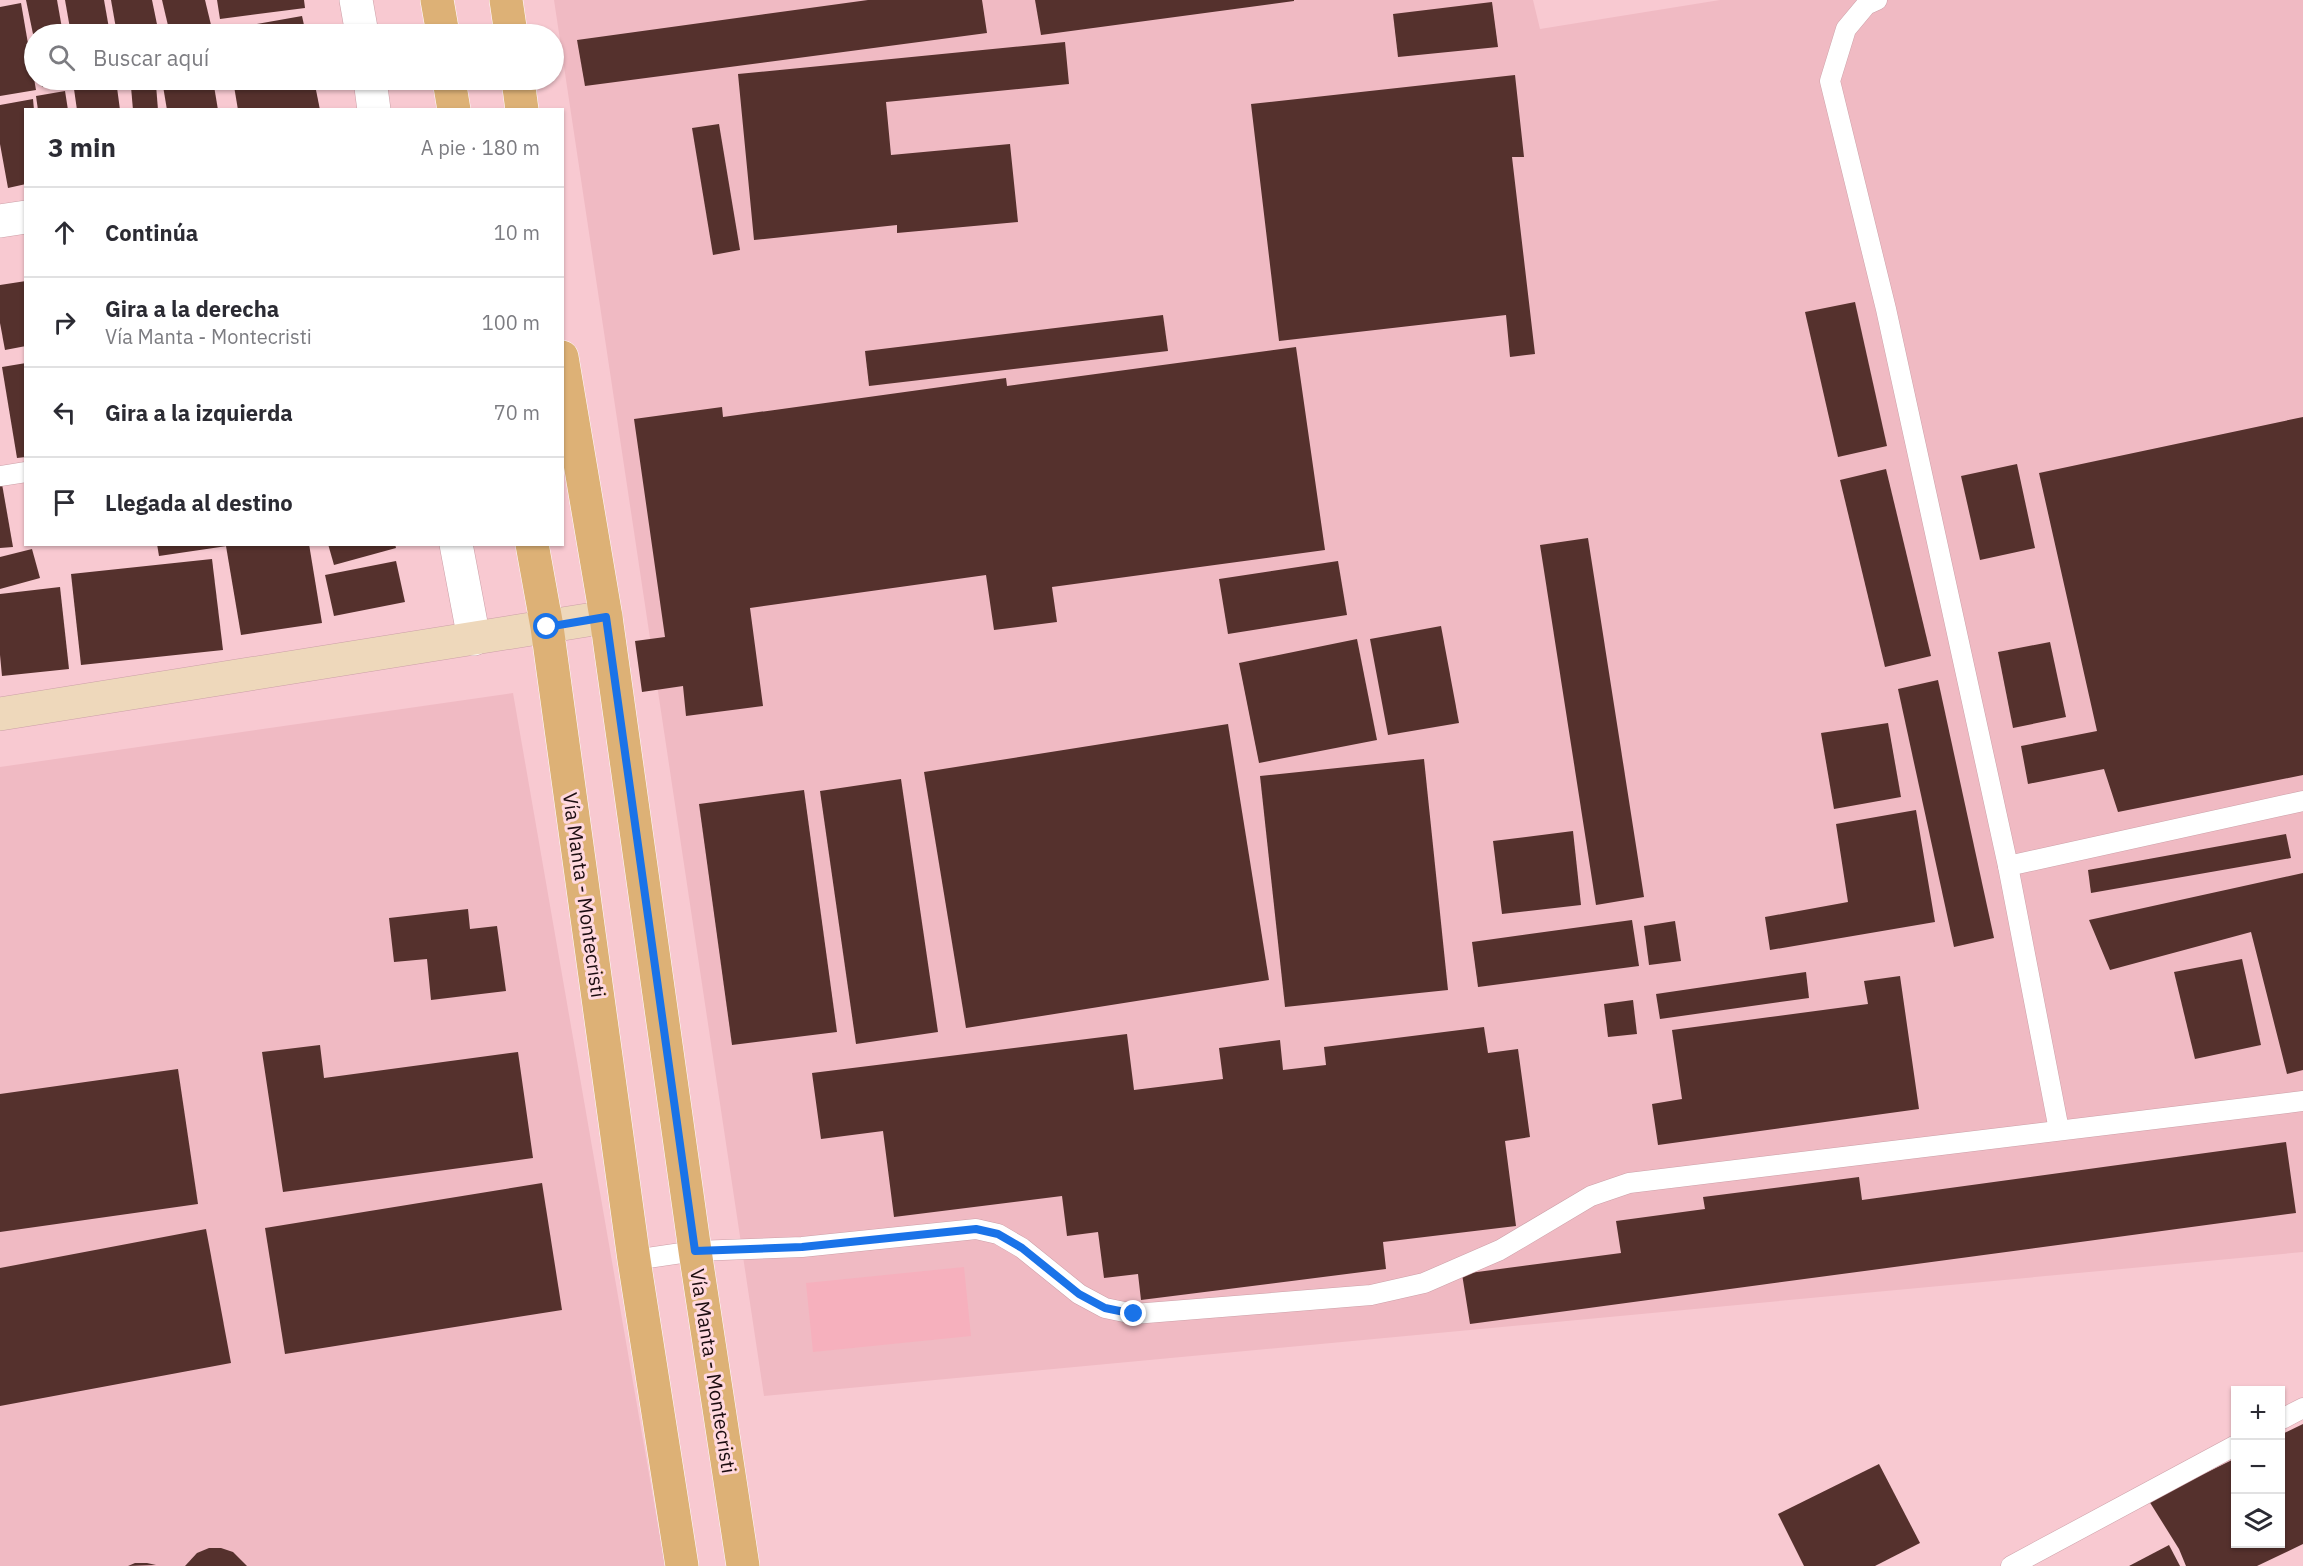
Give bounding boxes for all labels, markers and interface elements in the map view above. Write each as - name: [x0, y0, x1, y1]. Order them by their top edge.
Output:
- search box: [24, 24, 564, 90]
- icon: search: [45, 41, 78, 74]
- text: Buscar aquí: [93, 43, 209, 72]
- text: 3 min: [48, 130, 116, 164]
- text: A pie · 180 m: [421, 134, 540, 161]
- icon: ahead: [48, 216, 81, 249]
- text: Continúa: [105, 218, 198, 247]
- text: 10 m: [494, 219, 540, 246]
- text: Gira a la derecha: [105, 294, 279, 323]
- icon: right: [48, 306, 81, 339]
- text: 100 m: [482, 309, 540, 336]
- text: Vía Manta - Montecristi: [105, 323, 312, 350]
- icon: left: [48, 396, 81, 429]
- text: Gira a la izquierda: [105, 398, 293, 427]
- text: 70 m: [494, 399, 540, 426]
- icon: arrive: [48, 486, 81, 519]
- text: Llegada al destino: [105, 488, 293, 517]
- route start: [533, 613, 559, 639]
- street label: Vía Manta - Montecristi: [557, 791, 612, 999]
- street label: Vía Manta - Montecristi: [684, 1267, 743, 1475]
- route end: [1120, 1300, 1146, 1326]
- map controls: [2231, 1386, 2285, 1548]
- button: +: [2231, 1386, 2285, 1440]
- button: −: [2231, 1440, 2285, 1494]
- button: layers: [2231, 1494, 2285, 1548]

